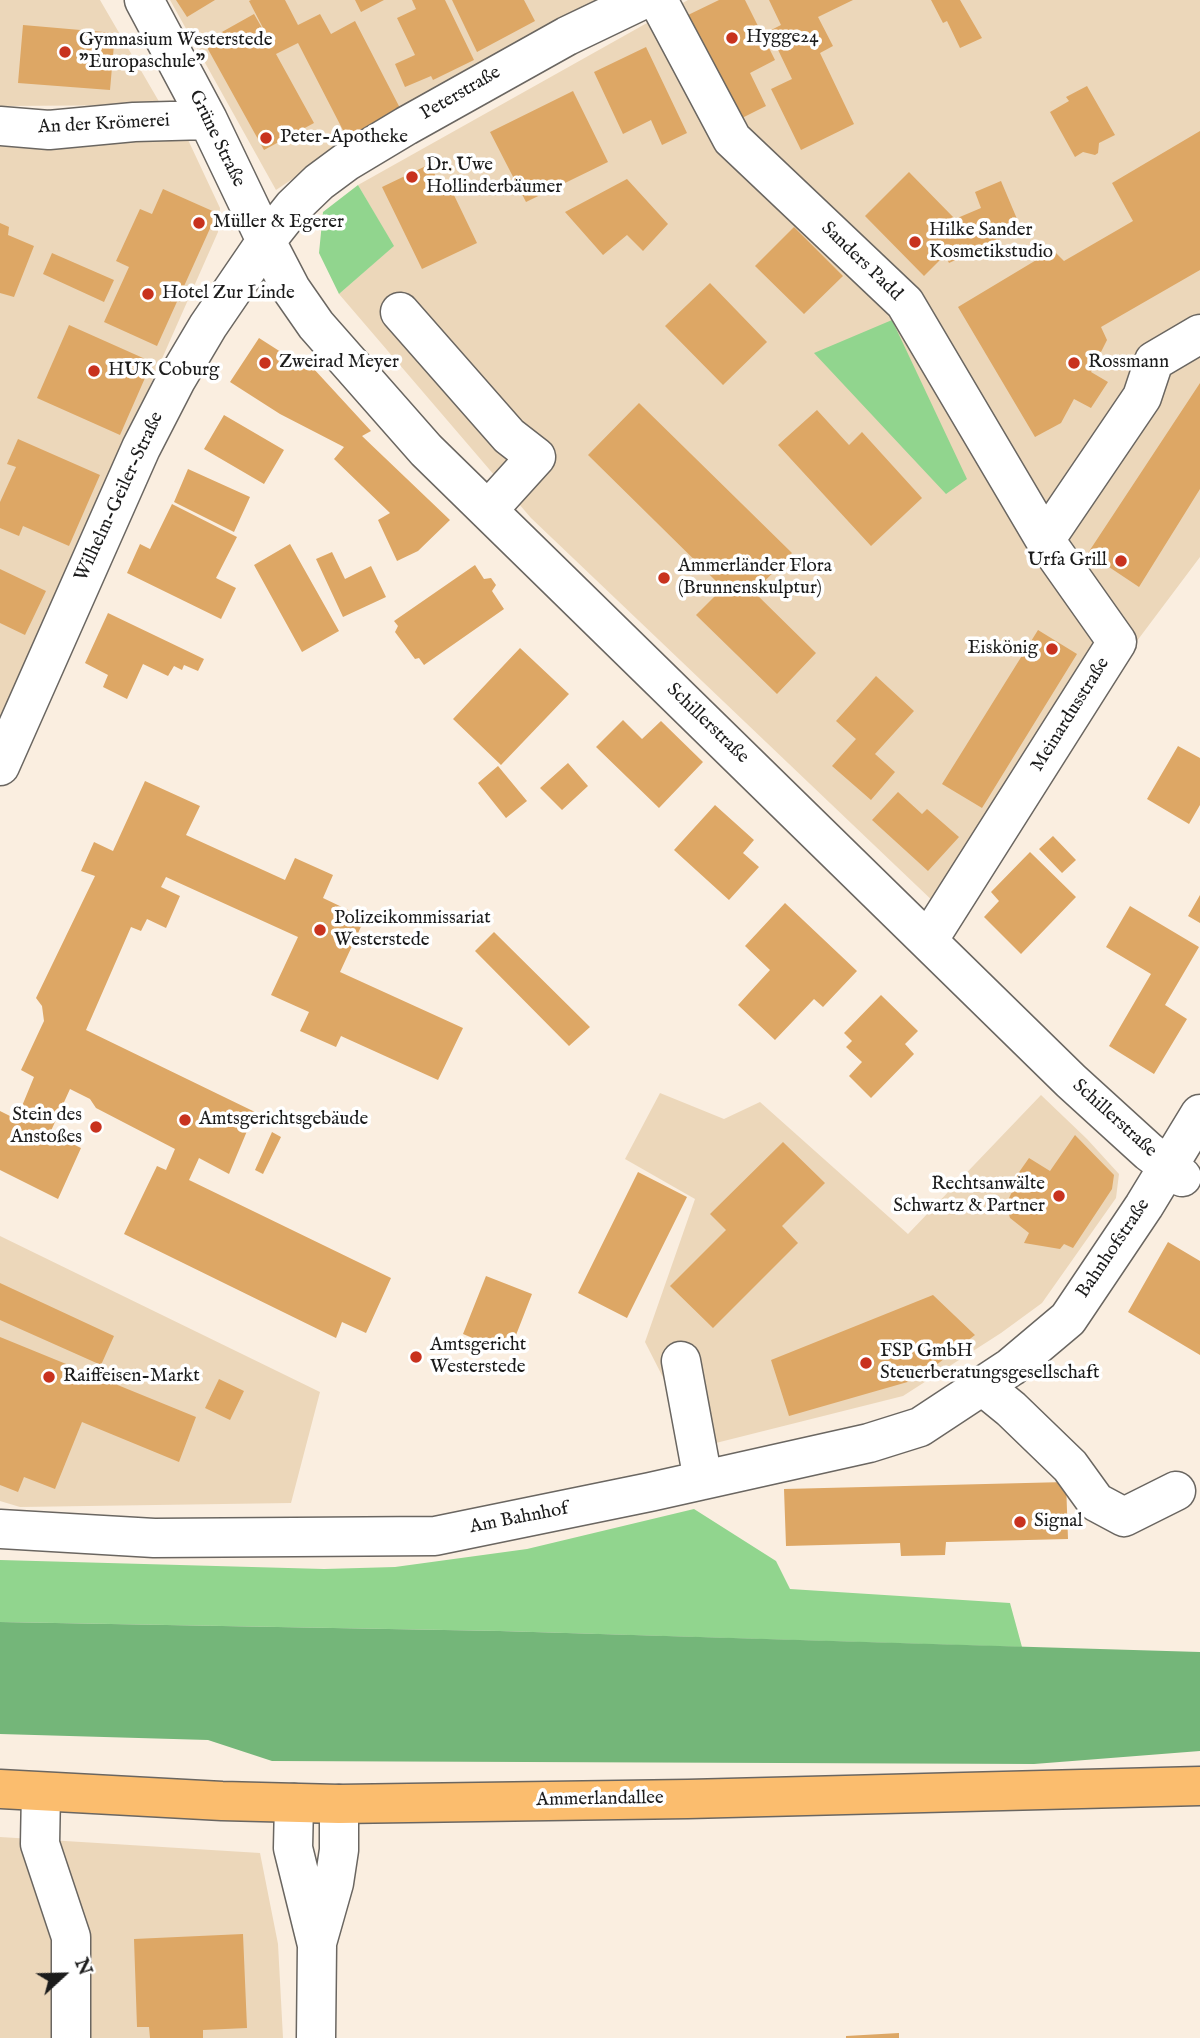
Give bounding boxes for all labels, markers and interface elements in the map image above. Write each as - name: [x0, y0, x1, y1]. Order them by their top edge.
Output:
- place label: Hygge24: [746, 27, 819, 49]
- place label: Gymnasium Westerstede "Europaschule": [79, 30, 272, 74]
- marker: Hygge24: [724, 30, 740, 46]
- marker: Gymnasium Westerstede "Europaschule": [57, 44, 73, 60]
- street label: Peterstraße: [417, 62, 505, 126]
- street label: Grüne Straße: [183, 87, 249, 191]
- street label: An der Krömerei: [37, 110, 171, 140]
- place label: Peter-Apotheke: [280, 127, 408, 149]
- marker: Peter-Apotheke: [258, 130, 274, 146]
- place label: Dr. Uwe Hollinderbäumer: [426, 155, 562, 199]
- marker: Dr. Uwe Hollinderbäumer: [404, 169, 420, 185]
- place label: Müller & Egerer: [213, 212, 344, 234]
- marker: Müller & Egerer: [191, 215, 207, 231]
- street label: Sanders Padd: [816, 218, 906, 306]
- place label: Hilke Sander Kosmetikstudio: [929, 220, 1053, 264]
- marker: Hilke Sander Kosmetikstudio: [907, 234, 923, 250]
- place label: Hotel Zur Linde: [162, 283, 295, 305]
- marker: Hotel Zur Linde: [140, 286, 156, 302]
- place label: Zweirad Meyer: [279, 352, 399, 374]
- place label: Rossmann: [1088, 352, 1169, 374]
- marker: Zweirad Meyer: [257, 355, 273, 371]
- marker: Rossmann: [1066, 355, 1082, 371]
- place label: HUK Coburg: [108, 360, 219, 382]
- marker: HUK Coburg: [86, 363, 102, 379]
- street label: Wilhelm-Geiler-Straße: [71, 409, 169, 585]
- place label: Urfa Grill: [1028, 550, 1107, 572]
- marker: Urfa Grill: [1113, 553, 1129, 569]
- place label: Ammerländer Flora (Brunnenskulptur): [678, 556, 832, 600]
- marker: Ammerländer Flora (Brunnenskulptur): [656, 570, 672, 586]
- place label: Eiskönig: [967, 638, 1038, 660]
- marker: Eiskönig: [1044, 641, 1060, 657]
- street label: Meinardusstraße: [1027, 654, 1115, 776]
- street label: Schillerstraße: [661, 679, 753, 769]
- place label: Polizeikommissariat Westerstede: [334, 908, 491, 952]
- marker: Polizeikommissariat Westerstede: [312, 922, 328, 938]
- street label: Schillerstraße: [1067, 1075, 1161, 1163]
- place label: Stein des Anstoßes: [10, 1105, 82, 1149]
- place label: Amtsgerichtsgebäude: [199, 1109, 368, 1131]
- marker: Amtsgerichtsgebäude: [177, 1112, 193, 1128]
- marker: Stein des Anstoßes: [88, 1119, 104, 1135]
- place label: Rechtsanwälte Schwartz & Partner: [893, 1174, 1045, 1218]
- marker: Rechtsanwälte Schwartz & Partner: [1051, 1188, 1067, 1204]
- street label: Bahnhofstraße: [1072, 1195, 1156, 1303]
- place label: Amtsgericht Westerstede: [430, 1335, 526, 1379]
- place label: FSP GmbH Steuerberatungsgesellschaft: [880, 1341, 1099, 1385]
- marker: Amtsgericht Westerstede: [408, 1349, 424, 1365]
- marker: FSP GmbH Steuerberatungsgesellschaft: [858, 1355, 874, 1371]
- place label: Raiffeisen-Markt: [63, 1366, 200, 1388]
- marker: Raiffeisen-Markt: [41, 1369, 57, 1385]
- street label: Am Bahnhof: [468, 1498, 570, 1540]
- place label: Signal: [1034, 1511, 1083, 1533]
- marker: Signal: [1012, 1514, 1028, 1530]
- street label: Ammerlandallee: [536, 1787, 664, 1813]
- north arrow: [28, 1940, 98, 2010]
- text: N: [68, 1955, 97, 1979]

